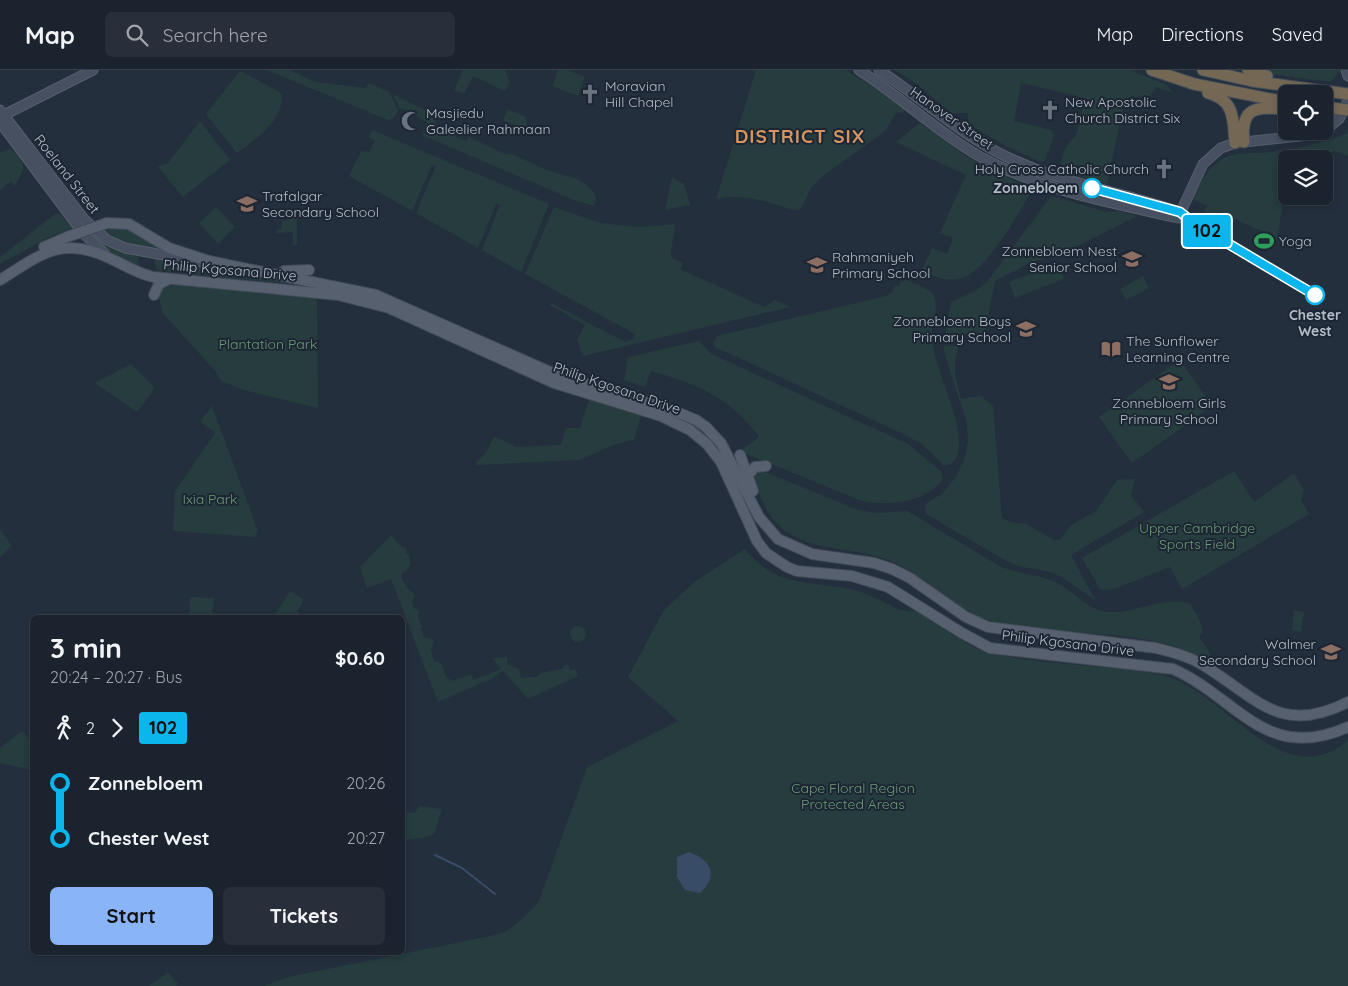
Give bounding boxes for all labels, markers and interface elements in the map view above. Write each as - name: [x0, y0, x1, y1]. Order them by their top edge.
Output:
- search box: [105, 12, 455, 57]
- text: Map: [25, 20, 75, 50]
- icon: search: [123, 21, 151, 49]
- text: Search here: [163, 23, 268, 47]
- text: Map: [1096, 23, 1133, 46]
- text: Directions: [1161, 23, 1244, 46]
- text: Saved: [1272, 23, 1323, 46]
- place label: Moravian Hill Chapel: [605, 77, 674, 111]
- church icon: Moravian Hill Chapel: [579, 83, 601, 105]
- street label: Hanover Street: [907, 83, 997, 154]
- map controls: [1278, 85, 1333, 205]
- button: locate: [1278, 85, 1333, 140]
- place label: New Apostolic Church District Six: [1065, 93, 1181, 127]
- church icon: New Apostolic Church District Six: [1039, 99, 1061, 121]
- place label: Masjiedu Galeelier Rahmaan: [426, 104, 551, 138]
- mosque icon: Masjiedu Galeelier Rahmaan: [400, 110, 422, 132]
- district label: DISTRICT SIX: [735, 124, 865, 148]
- street label: Roeland Street: [30, 131, 104, 218]
- button: layers: [1278, 150, 1333, 205]
- church icon: Holy Cross Catholic Church: [1153, 158, 1175, 180]
- place label: Holy Cross Catholic Church: [975, 160, 1149, 178]
- marker: Zonnebloem: [1082, 178, 1102, 198]
- place label: Zonnebloem: [993, 179, 1078, 197]
- place label: Trafalgar Secondary School: [262, 187, 379, 221]
- school or university icon: Trafalgar Secondary School: [236, 193, 258, 215]
- line badge: 102: [1178, 215, 1236, 247]
- text: 102: [1193, 219, 1221, 242]
- sports icon: Yoga: [1253, 230, 1275, 252]
- place label: Yoga: [1279, 232, 1312, 250]
- place label: Zonnebloem Nest Senior School: [1002, 242, 1117, 276]
- place label: Rahmaniyeh Primary School: [832, 248, 930, 282]
- school or university icon: Zonnebloem Nest Senior School: [1121, 248, 1143, 270]
- school or university icon: Rahmaniyeh Primary School: [806, 254, 828, 276]
- street label: Philip Kgosana Drive: [163, 255, 297, 285]
- marker: Chester West: [1305, 285, 1325, 305]
- place label: Chester West: [1289, 306, 1341, 340]
- place label: Zonnebloem Boys Primary School: [893, 312, 1011, 346]
- school or university icon: Zonnebloem Boys Primary School: [1015, 318, 1037, 340]
- place label: The Sunflower Learning Centre: [1126, 332, 1230, 366]
- park label: Plantation Park: [218, 335, 318, 353]
- library icon: The Sunflower Learning Centre: [1100, 338, 1122, 360]
- street label: Philip Kgosana Drive: [551, 358, 683, 418]
- school or university icon: Zonnebloem Girls Primary School: [1158, 371, 1180, 393]
- place label: Zonnebloem Girls Primary School: [1112, 394, 1226, 428]
- park label: Ixia Park: [182, 490, 238, 508]
- park label: Upper Cambridge Sports Field: [1139, 519, 1255, 553]
- street label: Philip Kgosana Drive: [1001, 626, 1135, 660]
- text: 3 min: [50, 630, 122, 665]
- place label: Walmer Secondary School: [1199, 635, 1317, 669]
- school or university icon: Walmer Secondary School: [1320, 641, 1342, 663]
- text: $0.60: [335, 646, 385, 670]
- text: 20:24 – 20:27 · Bus: [50, 667, 182, 687]
- icon: walk: [50, 714, 78, 742]
- icon: forward: [103, 714, 131, 742]
- text: 102: [149, 716, 177, 739]
- text: 2: [86, 718, 95, 738]
- text: Zonnebloem: [88, 771, 203, 795]
- text: 20:26: [346, 773, 385, 793]
- park label: Cape Floral Region Protected Areas: [791, 779, 915, 813]
- text: Chester West: [88, 826, 210, 850]
- text: 20:27: [347, 828, 385, 848]
- button: Start: [50, 887, 213, 945]
- button: Tickets: [223, 887, 385, 945]

